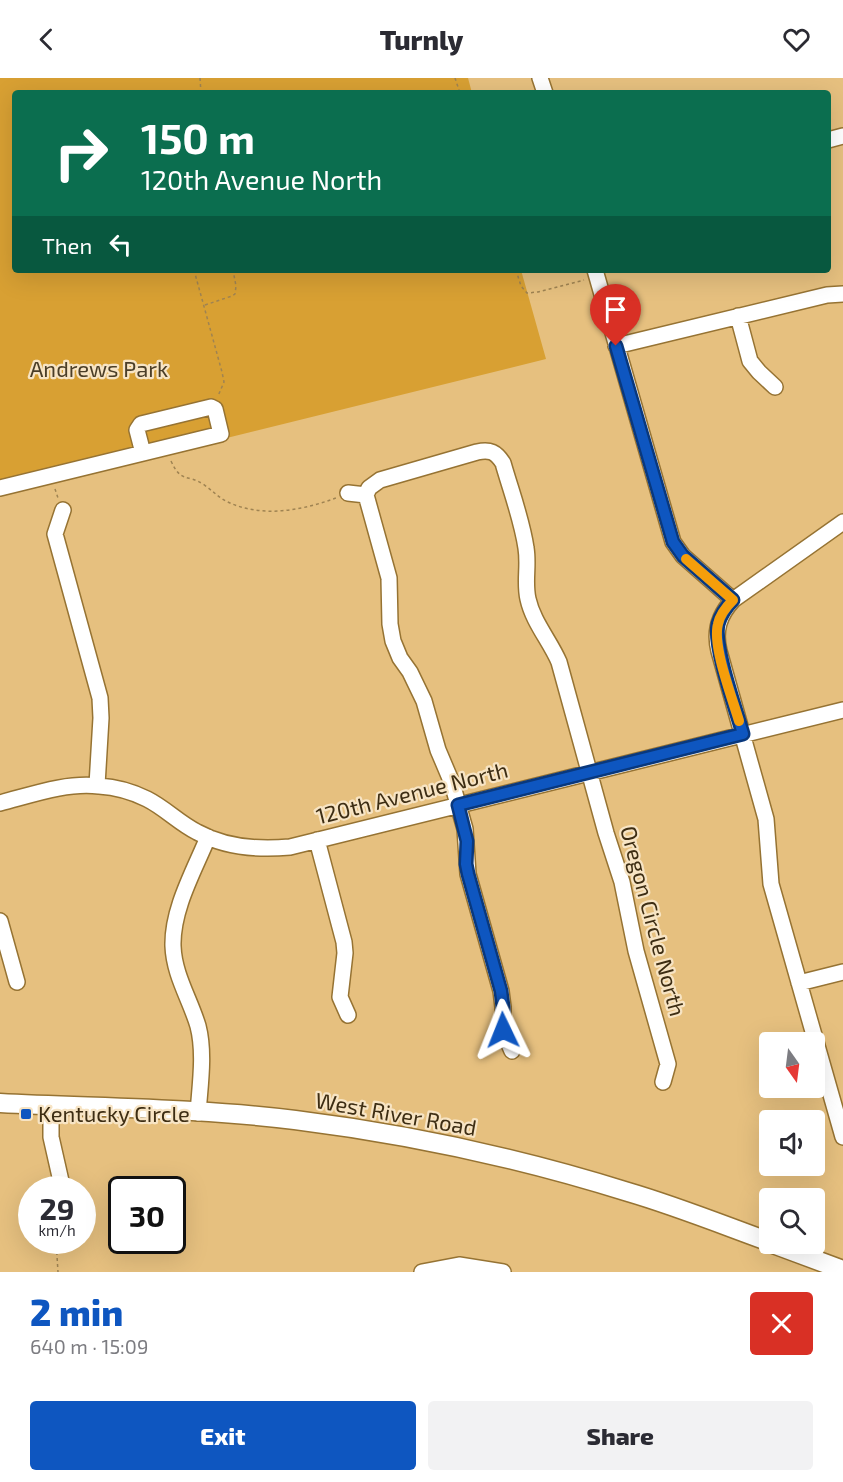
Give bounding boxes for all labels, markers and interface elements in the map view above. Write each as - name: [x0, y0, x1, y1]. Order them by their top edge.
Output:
- icon: back: [30, 23, 63, 56]
- text: Turnly: [380, 23, 463, 55]
- icon: heart: [780, 23, 813, 56]
- text: 150 m: [141, 112, 255, 162]
- icon: right: [42, 114, 120, 192]
- text: 120th Avenue North: [141, 163, 382, 195]
- icon: left: [104, 228, 137, 261]
- text: Then: [42, 232, 92, 258]
- pin: [590, 284, 641, 346]
- icon: arrive: [599, 293, 632, 326]
- park label: Andrews Park: [30, 355, 168, 381]
- street label: 120th Avenue North: [313, 756, 510, 828]
- street label: Oregon Circle North: [616, 823, 692, 1019]
- position arrow: [471, 998, 535, 1062]
- north arrow: [759, 1032, 825, 1098]
- map controls: [759, 1032, 825, 1254]
- street label: West River Road: [314, 1086, 479, 1140]
- place label: Kentucky Circle: [38, 1100, 190, 1126]
- marker: Kentucky Circle: [19, 1107, 33, 1121]
- button: sound: [759, 1110, 825, 1176]
- speed limit sign: 30: [108, 1176, 186, 1254]
- button: search: [759, 1188, 825, 1254]
- text: 29: [39, 1190, 75, 1226]
- text: km/h: [38, 1221, 76, 1239]
- text: 2 min: [30, 1290, 123, 1333]
- button: close: [750, 1292, 813, 1355]
- text: 640 m · 15:09: [30, 1334, 148, 1358]
- button: Exit: [30, 1401, 416, 1470]
- button: Share: [428, 1401, 813, 1470]

